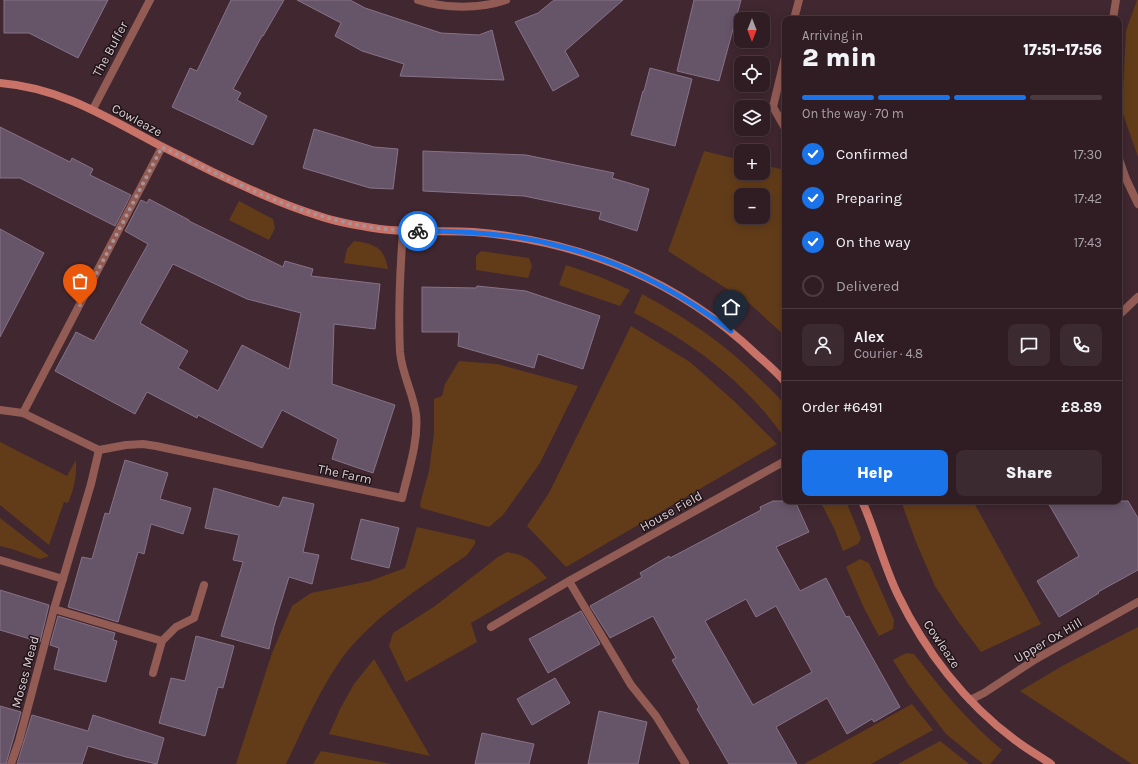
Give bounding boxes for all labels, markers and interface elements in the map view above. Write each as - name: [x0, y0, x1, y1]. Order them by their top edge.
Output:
- north arrow: [734, 12, 770, 48]
- map controls: [734, 12, 770, 224]
- street label: The Buffer: [89, 19, 131, 79]
- text: Arriving in: [802, 28, 863, 43]
- text: 17:51–17:56: [1023, 41, 1102, 59]
- text: 2 min: [802, 42, 877, 73]
- button: locate: [734, 56, 770, 92]
- button: layers: [734, 100, 770, 136]
- street label: Cowleaze: [109, 101, 165, 140]
- text: On the way · 70 m: [802, 106, 904, 121]
- icon: check: [802, 143, 824, 165]
- button: +: [734, 144, 770, 180]
- text: Confirmed: [836, 145, 908, 163]
- text: 17:30: [1073, 147, 1102, 162]
- icon: check: [802, 187, 824, 209]
- button: −: [734, 188, 770, 224]
- text: Preparing: [836, 189, 902, 207]
- text: 17:42: [1074, 191, 1102, 206]
- courier: [398, 211, 438, 251]
- icon: bike: [407, 220, 429, 242]
- icon: check: [802, 231, 824, 253]
- text: On the way: [836, 233, 910, 251]
- text: 17:43: [1074, 235, 1102, 250]
- pin: [63, 264, 97, 305]
- icon: bag: [69, 270, 91, 292]
- text: Delivered: [836, 277, 900, 295]
- pin: [714, 290, 748, 331]
- icon: home: [720, 296, 742, 318]
- button: person: [802, 324, 844, 366]
- button: chat: [1008, 324, 1050, 366]
- button: phone: [1060, 324, 1102, 366]
- text: Alex: [854, 328, 884, 346]
- text: Courier · 4.8: [854, 346, 923, 361]
- text: Order #6491: [802, 398, 883, 416]
- text: £8.89: [1061, 398, 1102, 416]
- button: Help: [802, 450, 948, 496]
- button: Share: [956, 450, 1102, 496]
- street label: The Farm: [317, 461, 373, 487]
- street label: House Field: [637, 488, 705, 534]
- street label: Upper Ox Hill: [1011, 614, 1085, 666]
- street label: Cowleaze: [920, 617, 964, 671]
- street label: Moses Mead: [8, 634, 42, 710]

